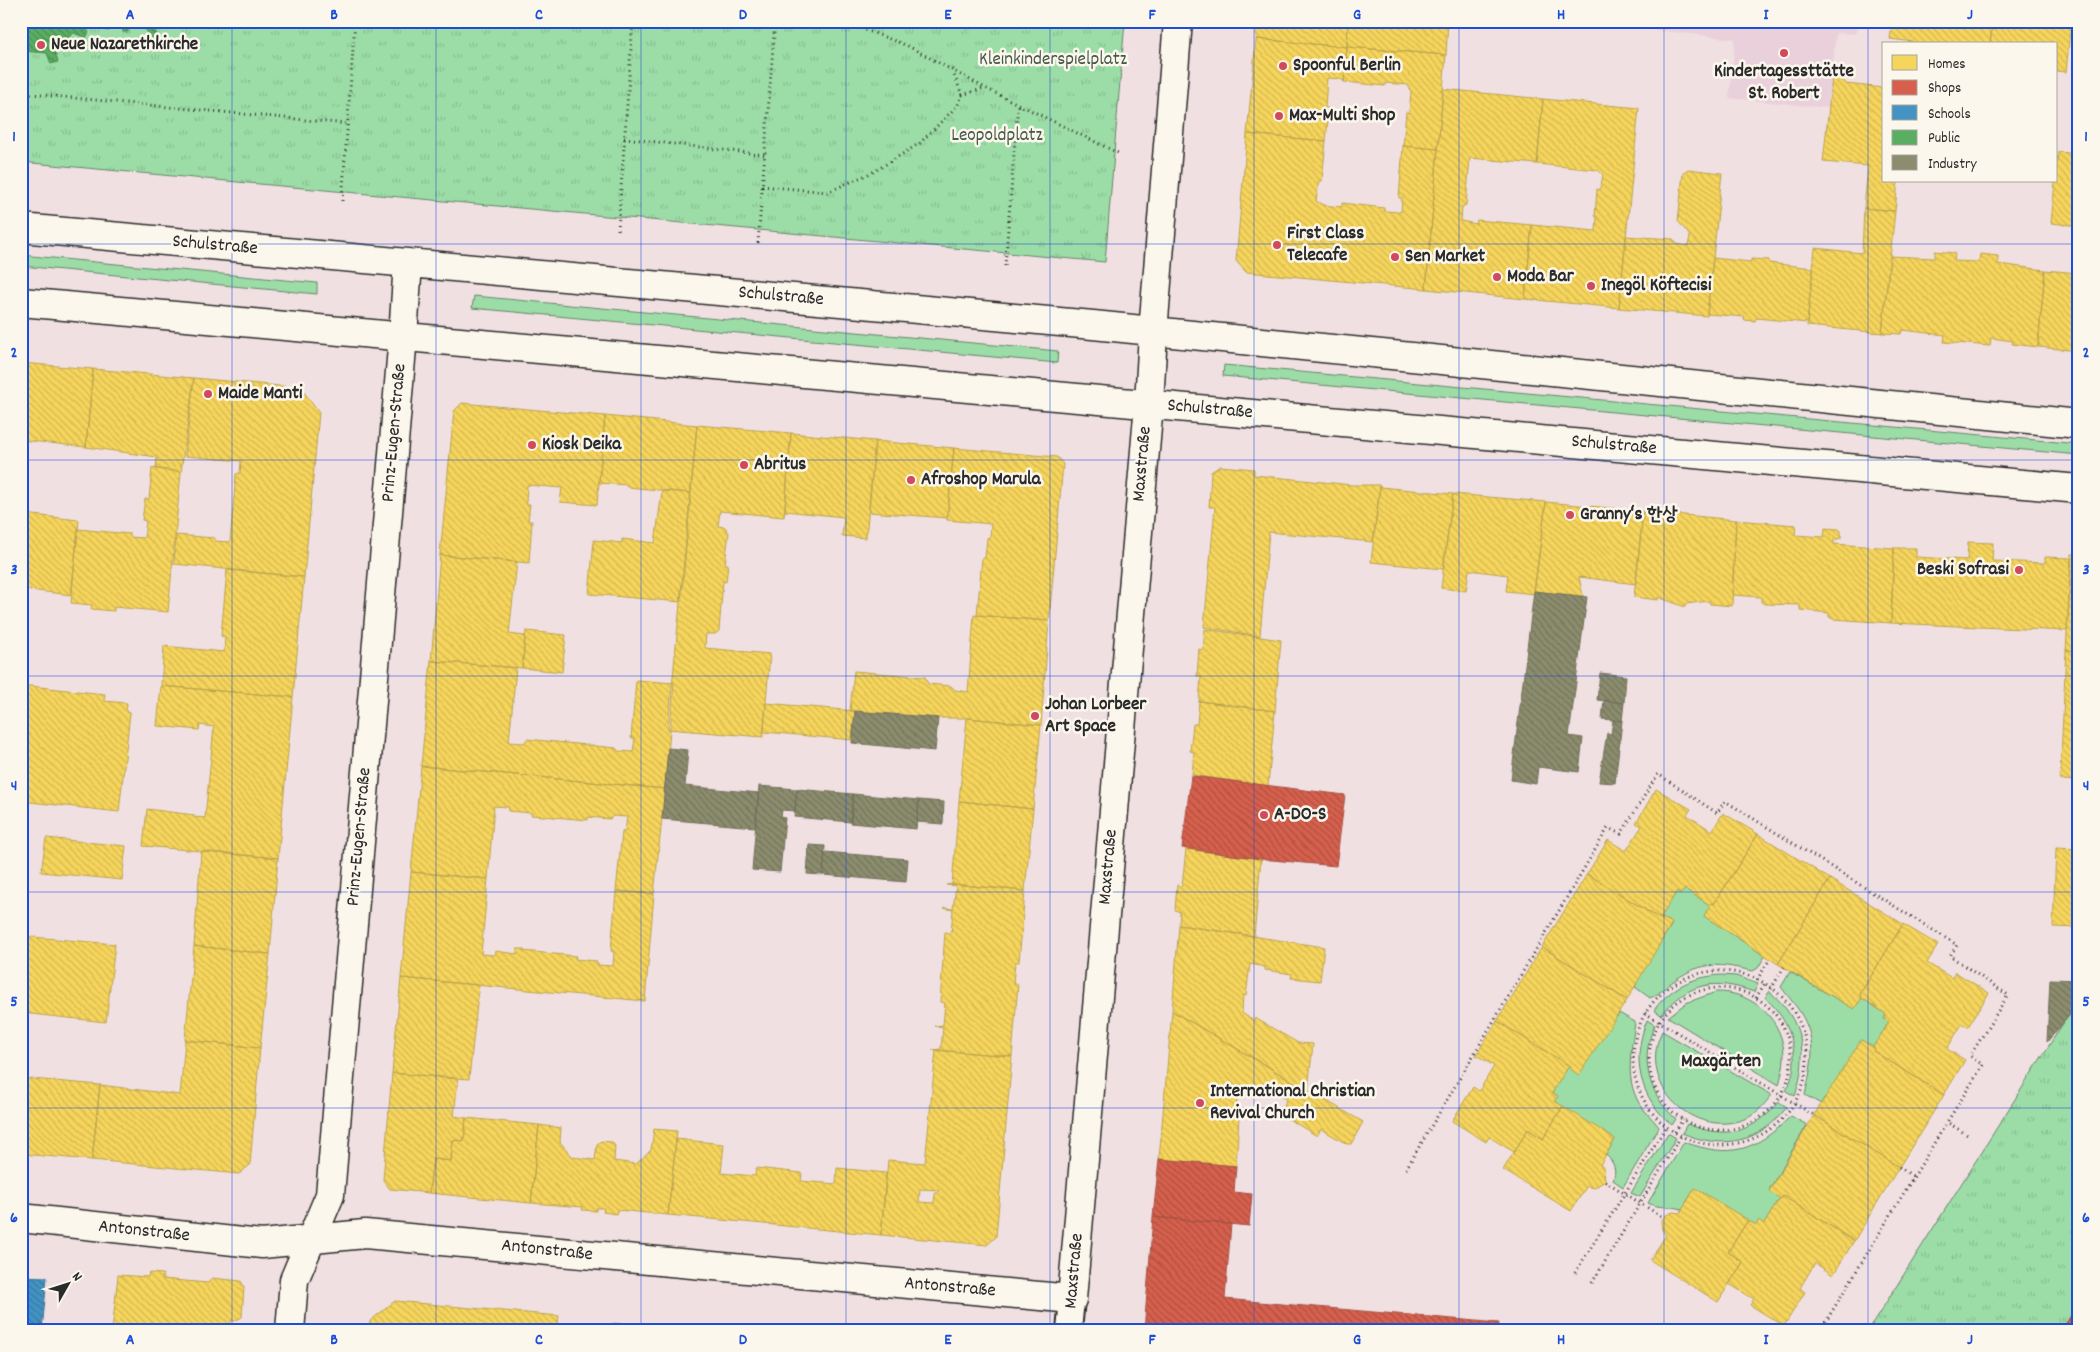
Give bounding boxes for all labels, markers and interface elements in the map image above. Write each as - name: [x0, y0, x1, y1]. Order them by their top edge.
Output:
- text: A: [126, 4, 135, 27]
- text: B: [330, 4, 338, 27]
- text: C: [535, 4, 543, 27]
- text: D: [739, 4, 748, 27]
- text: E: [944, 4, 952, 27]
- text: F: [1148, 4, 1156, 27]
- text: G: [1353, 4, 1361, 27]
- text: H: [1557, 4, 1565, 27]
- text: I: [1764, 4, 1770, 27]
- text: J: [1967, 4, 1973, 27]
- place label: Neue Nazarethkirche: [51, 32, 198, 59]
- marker: Neue Nazarethkirche: [35, 39, 47, 51]
- legend: [1882, 42, 2058, 182]
- park label: Kleinkinderspielplatz: [979, 47, 1127, 74]
- marker: Kindertagessttätte St. Robert: [1778, 47, 1790, 59]
- place label: Spoonful Berlin: [1293, 53, 1401, 80]
- text: Homes: [1928, 54, 1966, 76]
- place label: Kindertagessttätte St. Robert: [1714, 59, 1854, 108]
- marker: Spoonful Berlin: [1277, 60, 1289, 72]
- text: Shops: [1928, 78, 1961, 100]
- place label: Max-Multi Shop: [1289, 103, 1396, 130]
- text: Schools: [1928, 104, 1971, 126]
- marker: Max-Multi Shop: [1273, 110, 1285, 122]
- park label: Leopoldplatz: [951, 123, 1043, 150]
- text: 1: [12, 126, 16, 149]
- text: 1: [2084, 126, 2088, 149]
- text: Public: [1928, 128, 1960, 150]
- text: Industry: [1928, 154, 1977, 176]
- place label: First Class Telecafe: [1287, 221, 1364, 270]
- street label: Schulstraße: [171, 229, 259, 263]
- marker: First Class Telecafe: [1271, 239, 1283, 251]
- place label: Sen Market: [1405, 244, 1485, 271]
- marker: Sen Market: [1389, 251, 1401, 263]
- place label: Moda Bar: [1507, 264, 1575, 291]
- marker: Moda Bar: [1491, 271, 1503, 283]
- place label: Inegöl Köftecisi: [1601, 273, 1712, 300]
- street label: Schulstraße: [737, 280, 825, 314]
- marker: Inegöl Köftecisi: [1585, 280, 1597, 292]
- text: 2: [11, 342, 18, 365]
- text: 2: [2083, 342, 2090, 365]
- street label: Prinz-Eugen-Straße: [375, 363, 415, 503]
- place label: Maide Manti: [218, 381, 303, 408]
- marker: Maide Manti: [202, 388, 214, 400]
- street label: Schulstraße: [1166, 393, 1254, 427]
- street label: Maxstraße: [1126, 425, 1160, 503]
- street label: Schulstraße: [1570, 429, 1658, 463]
- place label: Kiosk Deika: [542, 432, 622, 459]
- marker: Kiosk Deika: [526, 439, 538, 451]
- place label: Abritus: [754, 452, 806, 479]
- marker: Abritus: [738, 459, 750, 471]
- place label: Afroshop Marula: [921, 467, 1042, 494]
- marker: Afroshop Marula: [905, 474, 917, 486]
- place label: Granny‘s 한상: [1580, 502, 1678, 529]
- marker: Granny‘s 한상: [1564, 509, 1576, 521]
- place label: Beski Sofrasi: [1917, 557, 2010, 584]
- text: 3: [10, 559, 18, 582]
- text: 3: [2082, 559, 2090, 582]
- marker: Beski Sofrasi: [2013, 564, 2025, 576]
- place label: Johan Lorbeer Art Space: [1045, 692, 1147, 741]
- marker: Johan Lorbeer Art Space: [1029, 710, 1041, 722]
- street label: Prinz-Eugen-Straße: [340, 767, 380, 907]
- text: 4: [11, 775, 17, 798]
- text: 4: [2083, 775, 2089, 798]
- place label: A-DO-S: [1274, 802, 1326, 829]
- marker: A-DO-S: [1258, 809, 1270, 821]
- street label: Maxstraße: [1092, 828, 1126, 906]
- text: 5: [10, 991, 18, 1014]
- text: 5: [2082, 991, 2090, 1014]
- district label: Maxgärten: [1681, 1048, 1761, 1076]
- place label: International Christian Revival Church: [1210, 1079, 1375, 1128]
- marker: International Christian Revival Church: [1194, 1097, 1206, 1109]
- text: 6: [10, 1207, 18, 1230]
- text: 6: [2082, 1207, 2090, 1230]
- street label: Antonstraße: [97, 1214, 191, 1250]
- street label: Maxstraße: [1058, 1232, 1092, 1310]
- street label: Antonstraße: [500, 1233, 594, 1269]
- north arrow: [42, 1260, 92, 1310]
- text: N: [67, 1268, 87, 1286]
- street label: Antonstraße: [903, 1271, 997, 1305]
- text: A: [126, 1329, 135, 1352]
- text: B: [330, 1329, 338, 1352]
- text: C: [535, 1329, 543, 1352]
- text: D: [739, 1329, 748, 1352]
- text: E: [944, 1329, 952, 1352]
- text: F: [1148, 1329, 1156, 1352]
- text: G: [1353, 1329, 1361, 1352]
- text: H: [1557, 1329, 1565, 1352]
- text: I: [1764, 1329, 1770, 1352]
- text: J: [1967, 1329, 1973, 1352]

